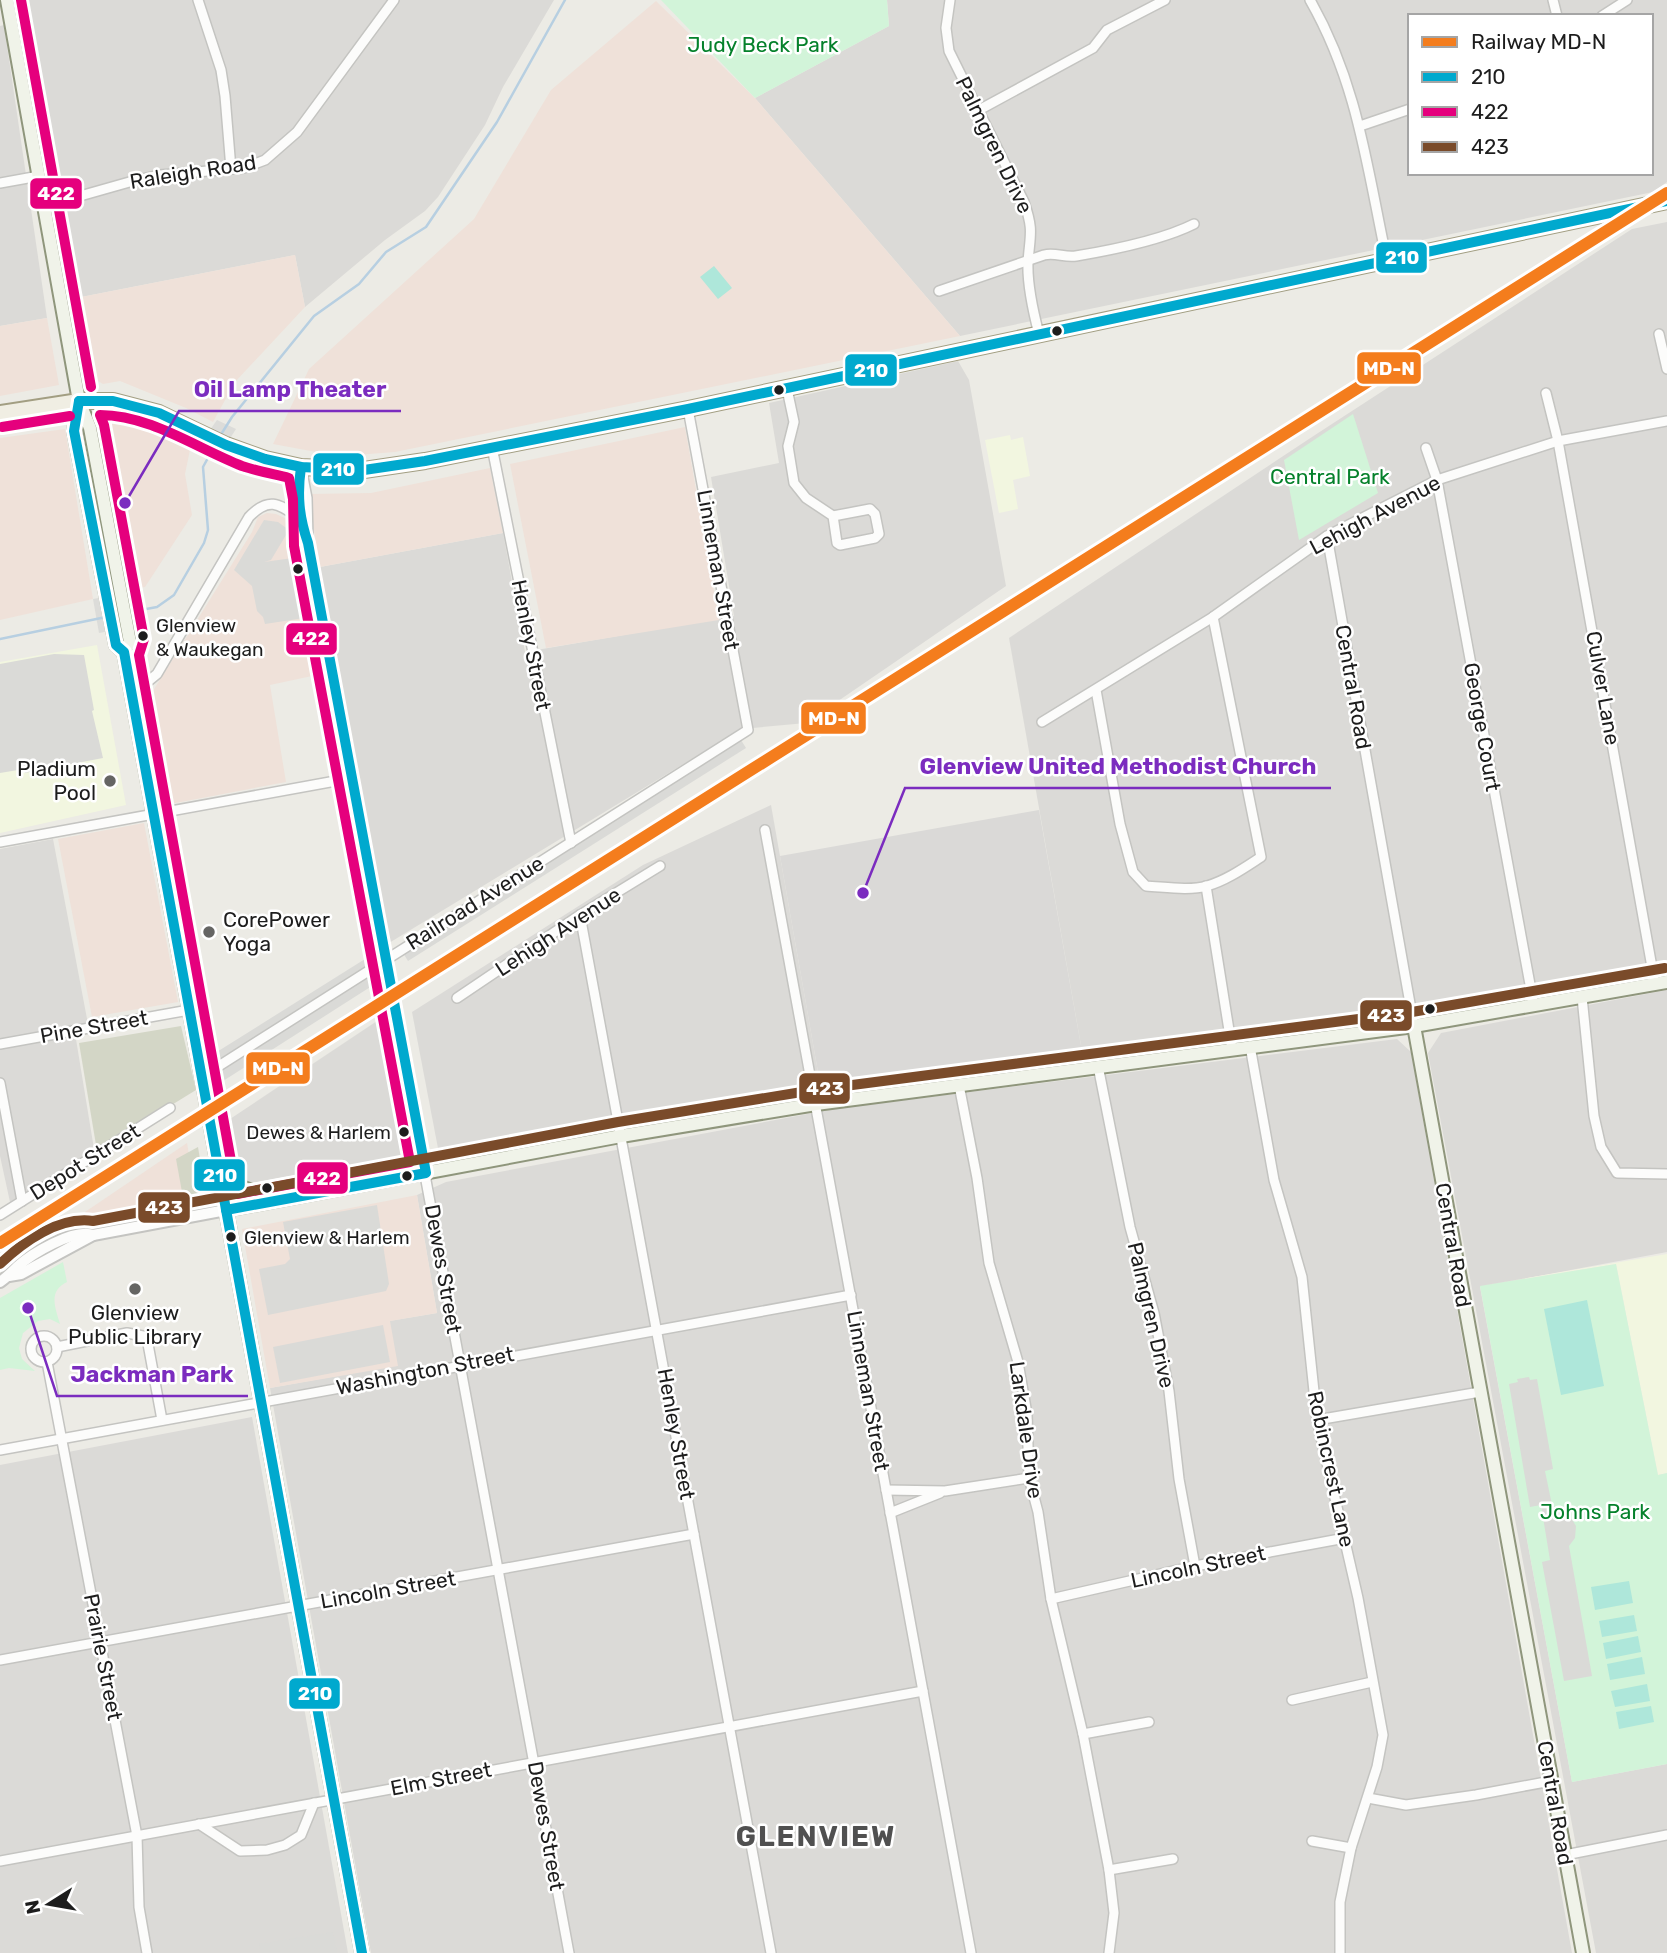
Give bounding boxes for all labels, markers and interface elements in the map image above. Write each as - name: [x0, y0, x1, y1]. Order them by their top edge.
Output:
- legend: [1408, 14, 1653, 175]
- text: Railway MD-N: [1471, 29, 1606, 54]
- park label: Judy Beck Park: [687, 32, 839, 57]
- text: 210: [1471, 64, 1506, 89]
- street label: Palmgren Drive: [951, 72, 1038, 217]
- text: 422: [1471, 99, 1509, 124]
- text: 423: [1471, 134, 1509, 159]
- street label: Raleigh Road: [128, 149, 258, 194]
- line badge: 422: [29, 177, 83, 210]
- text: 422: [37, 182, 75, 205]
- line badge: 210: [1375, 241, 1428, 274]
- text: 210: [1385, 246, 1419, 269]
- unlabelled marker: [1050, 324, 1064, 338]
- line badge: MD-N: [1356, 351, 1422, 385]
- line badge: 210: [844, 353, 898, 387]
- text: MD-N: [1363, 357, 1415, 380]
- text: 210: [854, 359, 888, 382]
- callout: Oil Lamp Theater: [179, 367, 401, 411]
- text: Oil Lamp Theater: [194, 375, 387, 403]
- unlabelled marker: [772, 383, 786, 397]
- line badge: 210: [312, 452, 365, 486]
- text: 210: [321, 458, 355, 481]
- park label: Central Park: [1270, 464, 1390, 489]
- street label: Lehigh Avenue: [1305, 470, 1445, 560]
- street label: Linneman Street: [692, 487, 745, 652]
- unlabelled marker: [291, 562, 305, 576]
- street label: Henley Street: [507, 577, 556, 712]
- place label: Glenview & Waukegan: [156, 614, 264, 661]
- line badge: 422: [285, 622, 338, 656]
- street label: Central Road: [1330, 623, 1377, 751]
- text: 422: [292, 627, 330, 650]
- marker: Glenview & Waukegan: [136, 629, 150, 643]
- street label: Culver Lane: [1581, 629, 1626, 747]
- street label: George Court: [1459, 661, 1506, 793]
- line badge: MD-N: [800, 701, 867, 735]
- text: MD-N: [808, 707, 860, 730]
- callout: Glenview United Methodist Church: [905, 744, 1331, 788]
- text: Glenview United Methodist Church: [920, 752, 1316, 780]
- place label: Pladium Pool: [17, 756, 96, 805]
- marker: Pladium Pool: [102, 773, 118, 789]
- street label: Railroad Avenue: [401, 850, 548, 955]
- street label: Lehigh Avenue: [490, 882, 625, 981]
- place label: CorePower Yoga: [223, 907, 330, 956]
- marker: CorePower Yoga: [201, 924, 217, 940]
- line badge: 423: [1359, 999, 1413, 1032]
- unlabelled marker: [1423, 1002, 1437, 1016]
- text: 423: [1367, 1004, 1405, 1027]
- street label: Pine Street: [38, 1005, 150, 1048]
- line badge: MD-N: [245, 1051, 311, 1085]
- text: MD-N: [252, 1057, 304, 1080]
- line badge: 423: [798, 1072, 851, 1105]
- text: 423: [806, 1077, 844, 1100]
- street label: Depot Street: [25, 1118, 144, 1205]
- place label: Dewes & Harlem: [246, 1121, 391, 1144]
- marker: Dewes & Harlem: [397, 1125, 411, 1139]
- line badge: 210: [193, 1158, 246, 1192]
- line badge: 422: [296, 1161, 349, 1195]
- text: 210: [203, 1164, 237, 1187]
- text: 422: [303, 1167, 341, 1190]
- unlabelled marker: [400, 1169, 414, 1183]
- unlabelled marker: [260, 1181, 274, 1195]
- street label: Central Road: [1430, 1181, 1477, 1309]
- line badge: 423: [137, 1191, 191, 1224]
- text: 423: [145, 1196, 183, 1219]
- street label: Dewes Street: [420, 1202, 467, 1336]
- place label: Glenview & Harlem: [244, 1226, 410, 1249]
- marker: Glenview & Harlem: [224, 1230, 238, 1244]
- street label: Palmgren Drive: [1123, 1239, 1180, 1390]
- marker: Glenview Public Library: [127, 1281, 143, 1297]
- place label: Glenview Public Library: [68, 1300, 202, 1349]
- street label: Linneman Street: [842, 1308, 895, 1473]
- street label: Washington Street: [334, 1341, 516, 1400]
- callout: Jackman Park: [57, 1352, 248, 1396]
- text: Jackman Park: [70, 1360, 234, 1388]
- street label: Larkdale Drive: [1004, 1360, 1049, 1500]
- street label: Henley Street: [653, 1366, 700, 1501]
- street label: Robincrest Lane: [1303, 1389, 1360, 1549]
- park label: Johns Park: [1540, 1499, 1650, 1524]
- street label: Lincoln Street: [1128, 1540, 1267, 1593]
- street label: Lincoln Street: [318, 1565, 458, 1614]
- street label: Prairie Street: [79, 1591, 128, 1722]
- line badge: 210: [288, 1677, 341, 1710]
- text: 210: [298, 1682, 332, 1705]
- street label: Central Road: [1532, 1739, 1579, 1867]
- street label: Elm Street: [388, 1756, 494, 1801]
- street label: Dewes Street: [523, 1759, 570, 1893]
- district label: GLENVIEW: [736, 1820, 896, 1853]
- north arrow: [14, 1869, 84, 1939]
- text: N: [20, 1898, 45, 1916]

